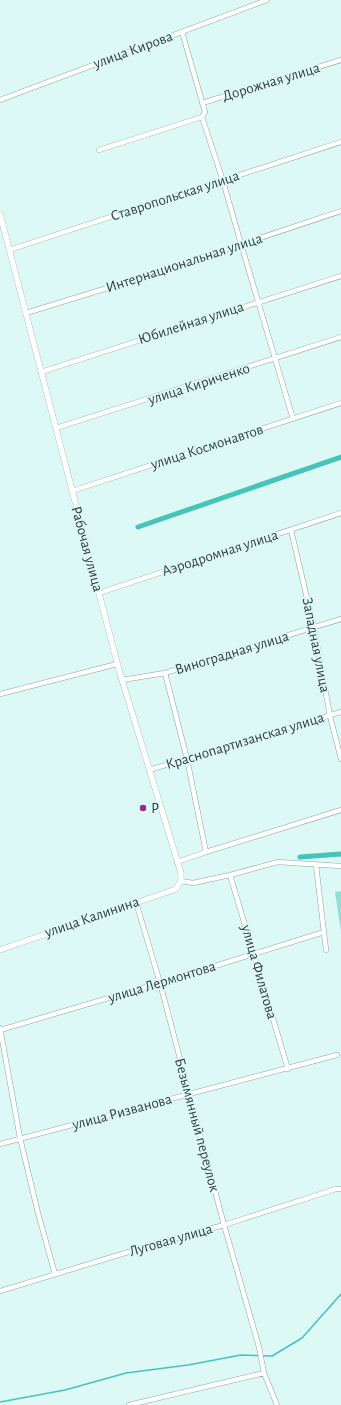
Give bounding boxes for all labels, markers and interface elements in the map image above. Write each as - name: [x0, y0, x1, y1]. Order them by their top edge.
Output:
- street label: улица Кирова: [90, 29, 175, 72]
- street label: Дорожная улица: [220, 60, 322, 104]
- street label: Ставропольская улица: [109, 168, 241, 224]
- street label: Интернациональная улица: [104, 231, 264, 295]
- street label: Юбилейная улица: [136, 299, 246, 347]
- street label: улица Кириченко: [145, 361, 252, 408]
- street label: улица Космонавтов: [148, 422, 265, 473]
- street label: Рабочая улица: [68, 505, 106, 594]
- street label: Аэродромная улица: [160, 527, 280, 579]
- street label: Западная улица: [299, 596, 333, 694]
- street label: Виноградная улица: [173, 629, 291, 677]
- street label: Краснопартизанская улица: [164, 710, 326, 772]
- place label: Р: [151, 801, 159, 816]
- marker: Р: [138, 803, 148, 813]
- street label: улица Калинина: [42, 894, 141, 941]
- street label: улица Филатова: [238, 922, 280, 1021]
- street label: улица Лермонтова: [106, 958, 218, 1006]
- street label: Безымянный переулок: [172, 1056, 222, 1194]
- street label: улица Ризванова: [70, 1091, 174, 1133]
- street label: Луговая улица: [128, 1221, 214, 1259]

